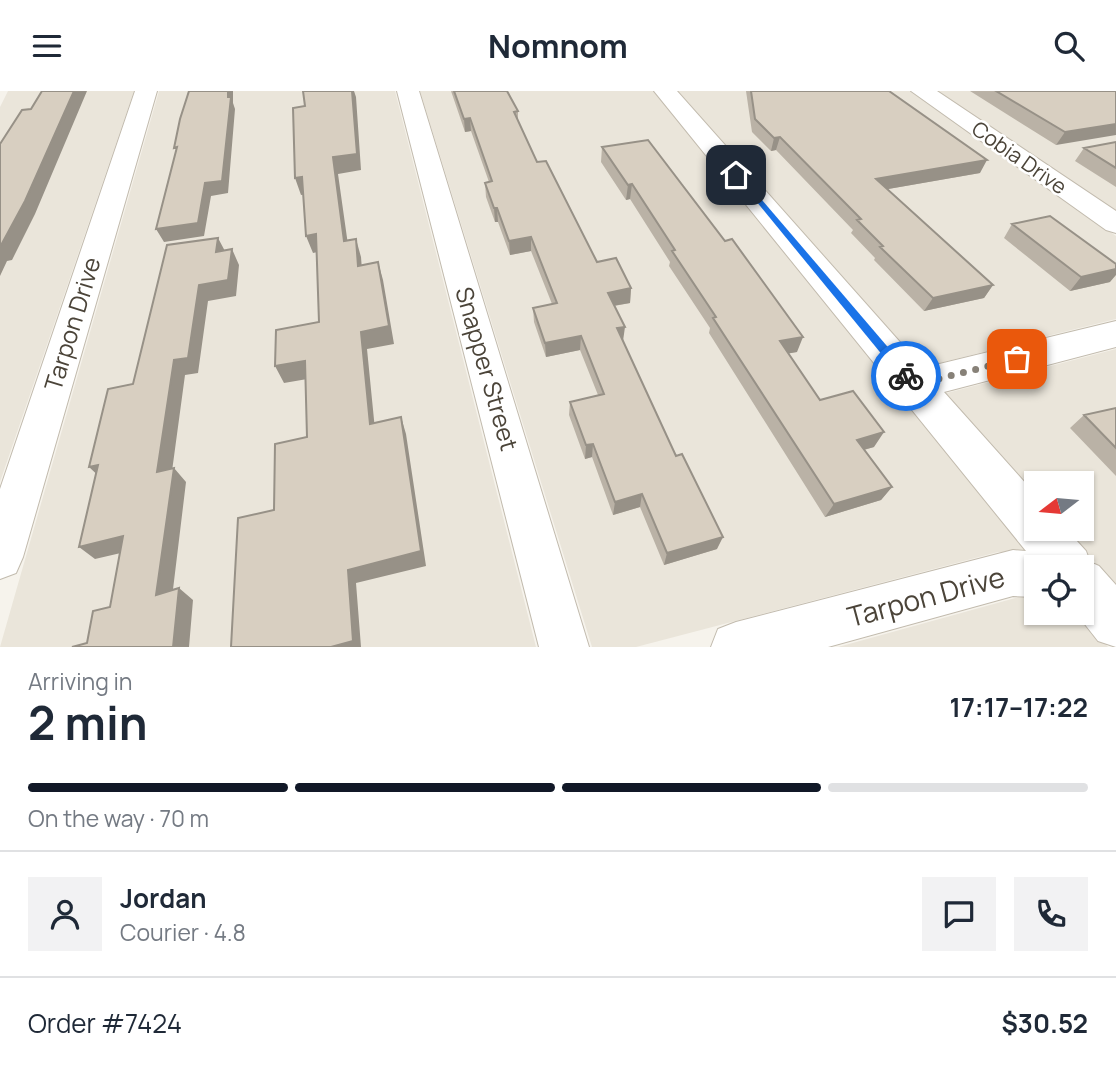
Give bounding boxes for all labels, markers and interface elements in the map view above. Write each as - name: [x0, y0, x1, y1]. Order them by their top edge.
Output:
- text: Nomnom: [488, 24, 628, 68]
- icon: menu: [28, 27, 66, 65]
- icon: search: [1050, 27, 1088, 65]
- street label: Cobia Drive: [967, 114, 1073, 200]
- pin: [706, 145, 766, 205]
- icon: home: [717, 156, 755, 194]
- street label: Tarpon Drive: [36, 253, 108, 394]
- street label: Snapper Street: [448, 283, 527, 454]
- pin: [987, 329, 1047, 389]
- icon: bag: [998, 340, 1036, 378]
- courier: [871, 341, 941, 411]
- icon: bike: [887, 357, 925, 395]
- north arrow: [1024, 471, 1094, 541]
- map controls: [1024, 471, 1094, 625]
- button: locate: [1024, 555, 1094, 625]
- street label: Tarpon Drive: [843, 557, 1009, 635]
- text: Arriving in: [28, 665, 133, 697]
- text: 17:17–17:22: [950, 689, 1088, 725]
- text: 2 min: [28, 691, 148, 754]
- text: On the way · 70 m: [28, 802, 209, 834]
- button: person: [28, 877, 102, 951]
- button: chat: [922, 877, 996, 951]
- button: phone: [1014, 877, 1088, 951]
- text: Jordan: [120, 880, 206, 916]
- text: Courier · 4.8: [120, 916, 246, 948]
- text: Order #7424: [28, 1005, 182, 1041]
- text: $30.52: [1002, 1005, 1088, 1041]

